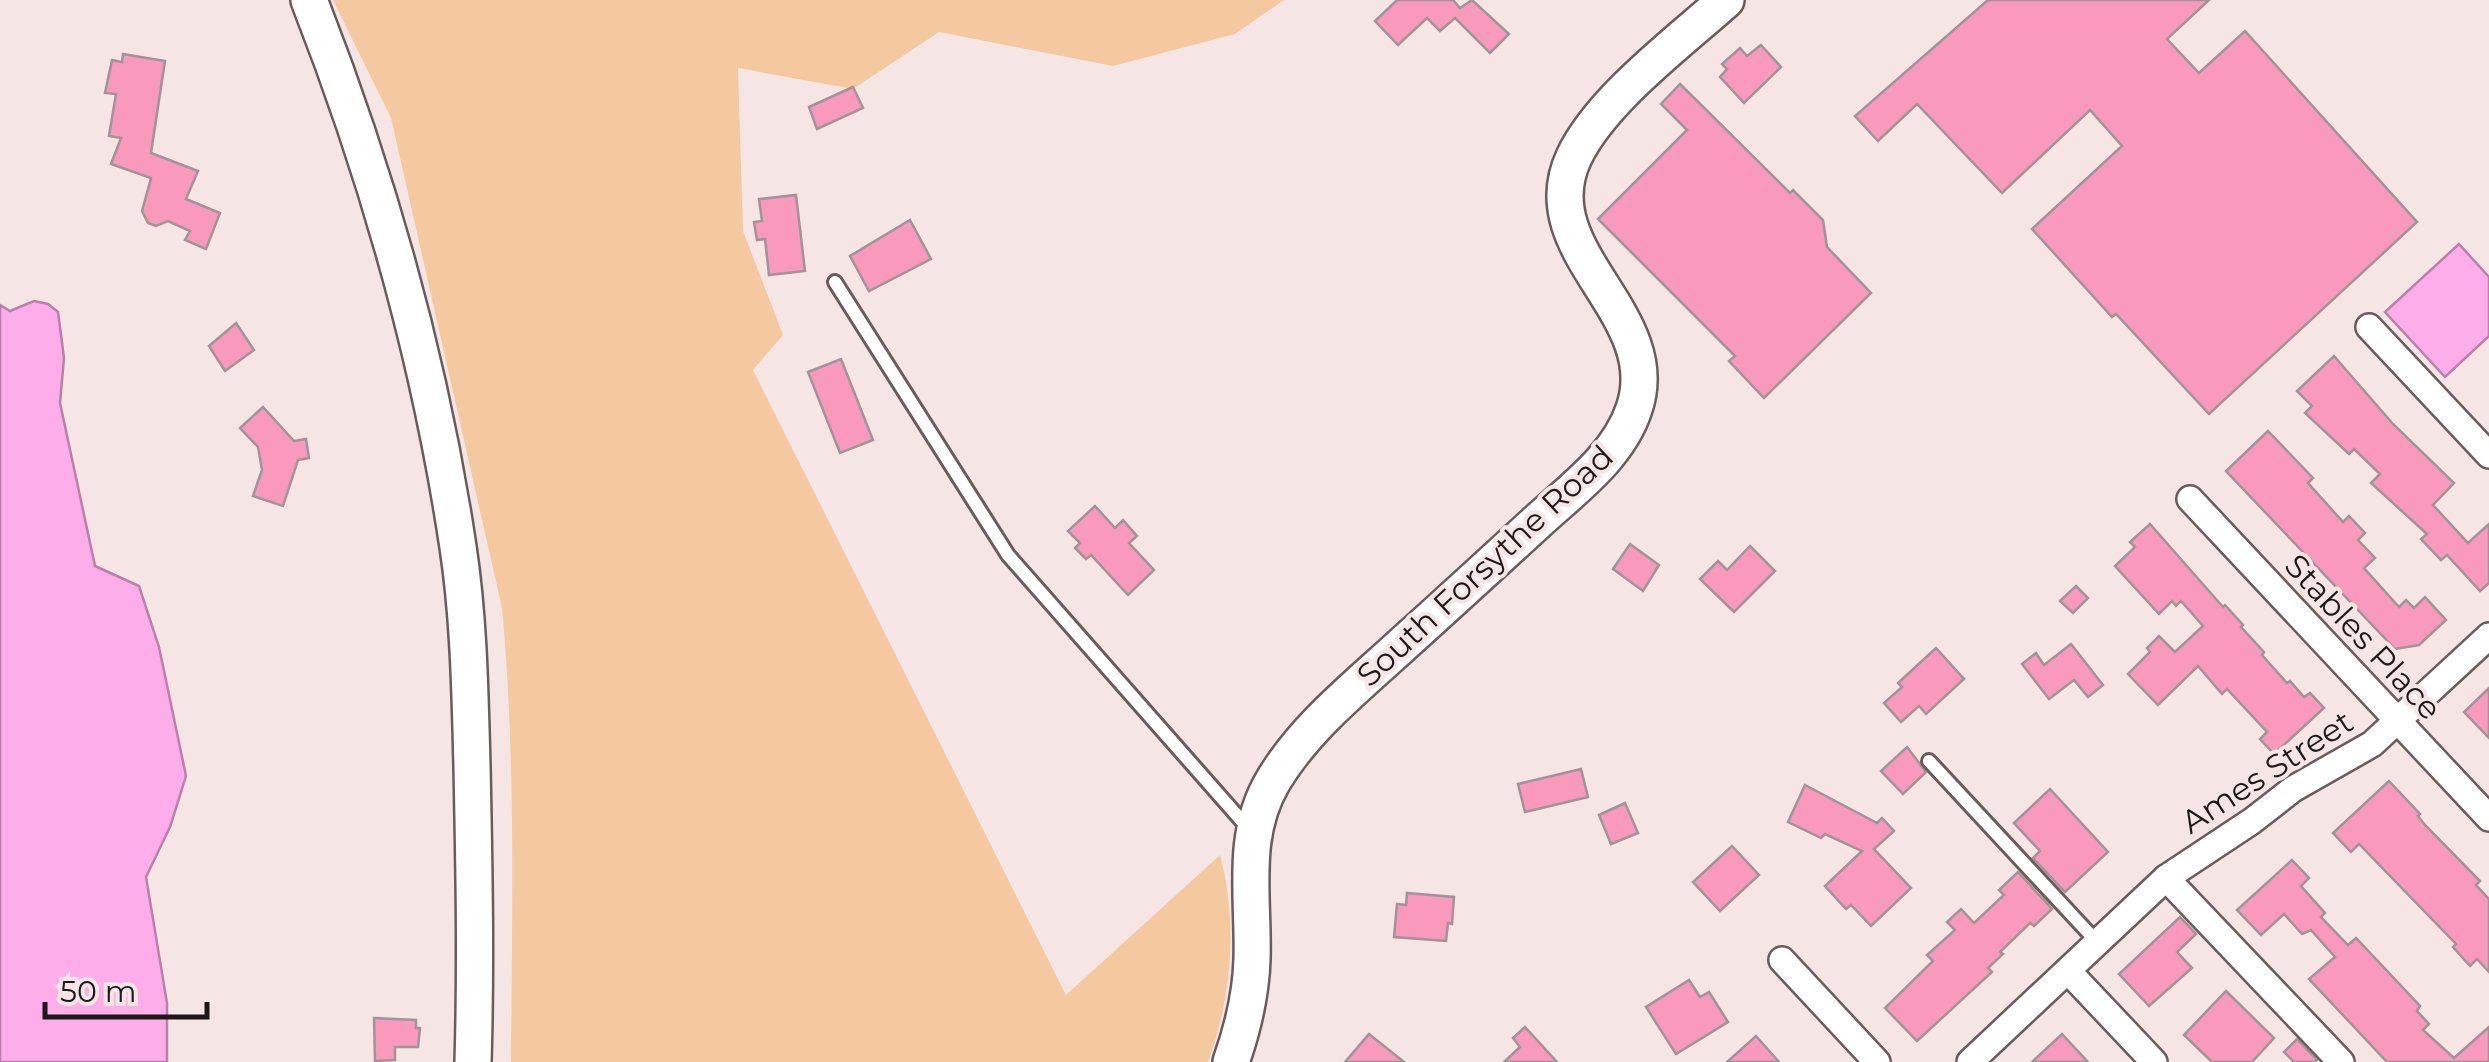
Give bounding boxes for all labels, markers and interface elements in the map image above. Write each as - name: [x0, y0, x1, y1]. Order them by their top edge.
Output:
- street label: South Forsythe Road: [1349, 437, 1621, 694]
- street label: Stables Place: [2277, 546, 2450, 728]
- street label: Ames Street: [2174, 702, 2360, 842]
- scale bar: [45, 957, 208, 1019]
- text: 50 m: [60, 973, 137, 1010]

